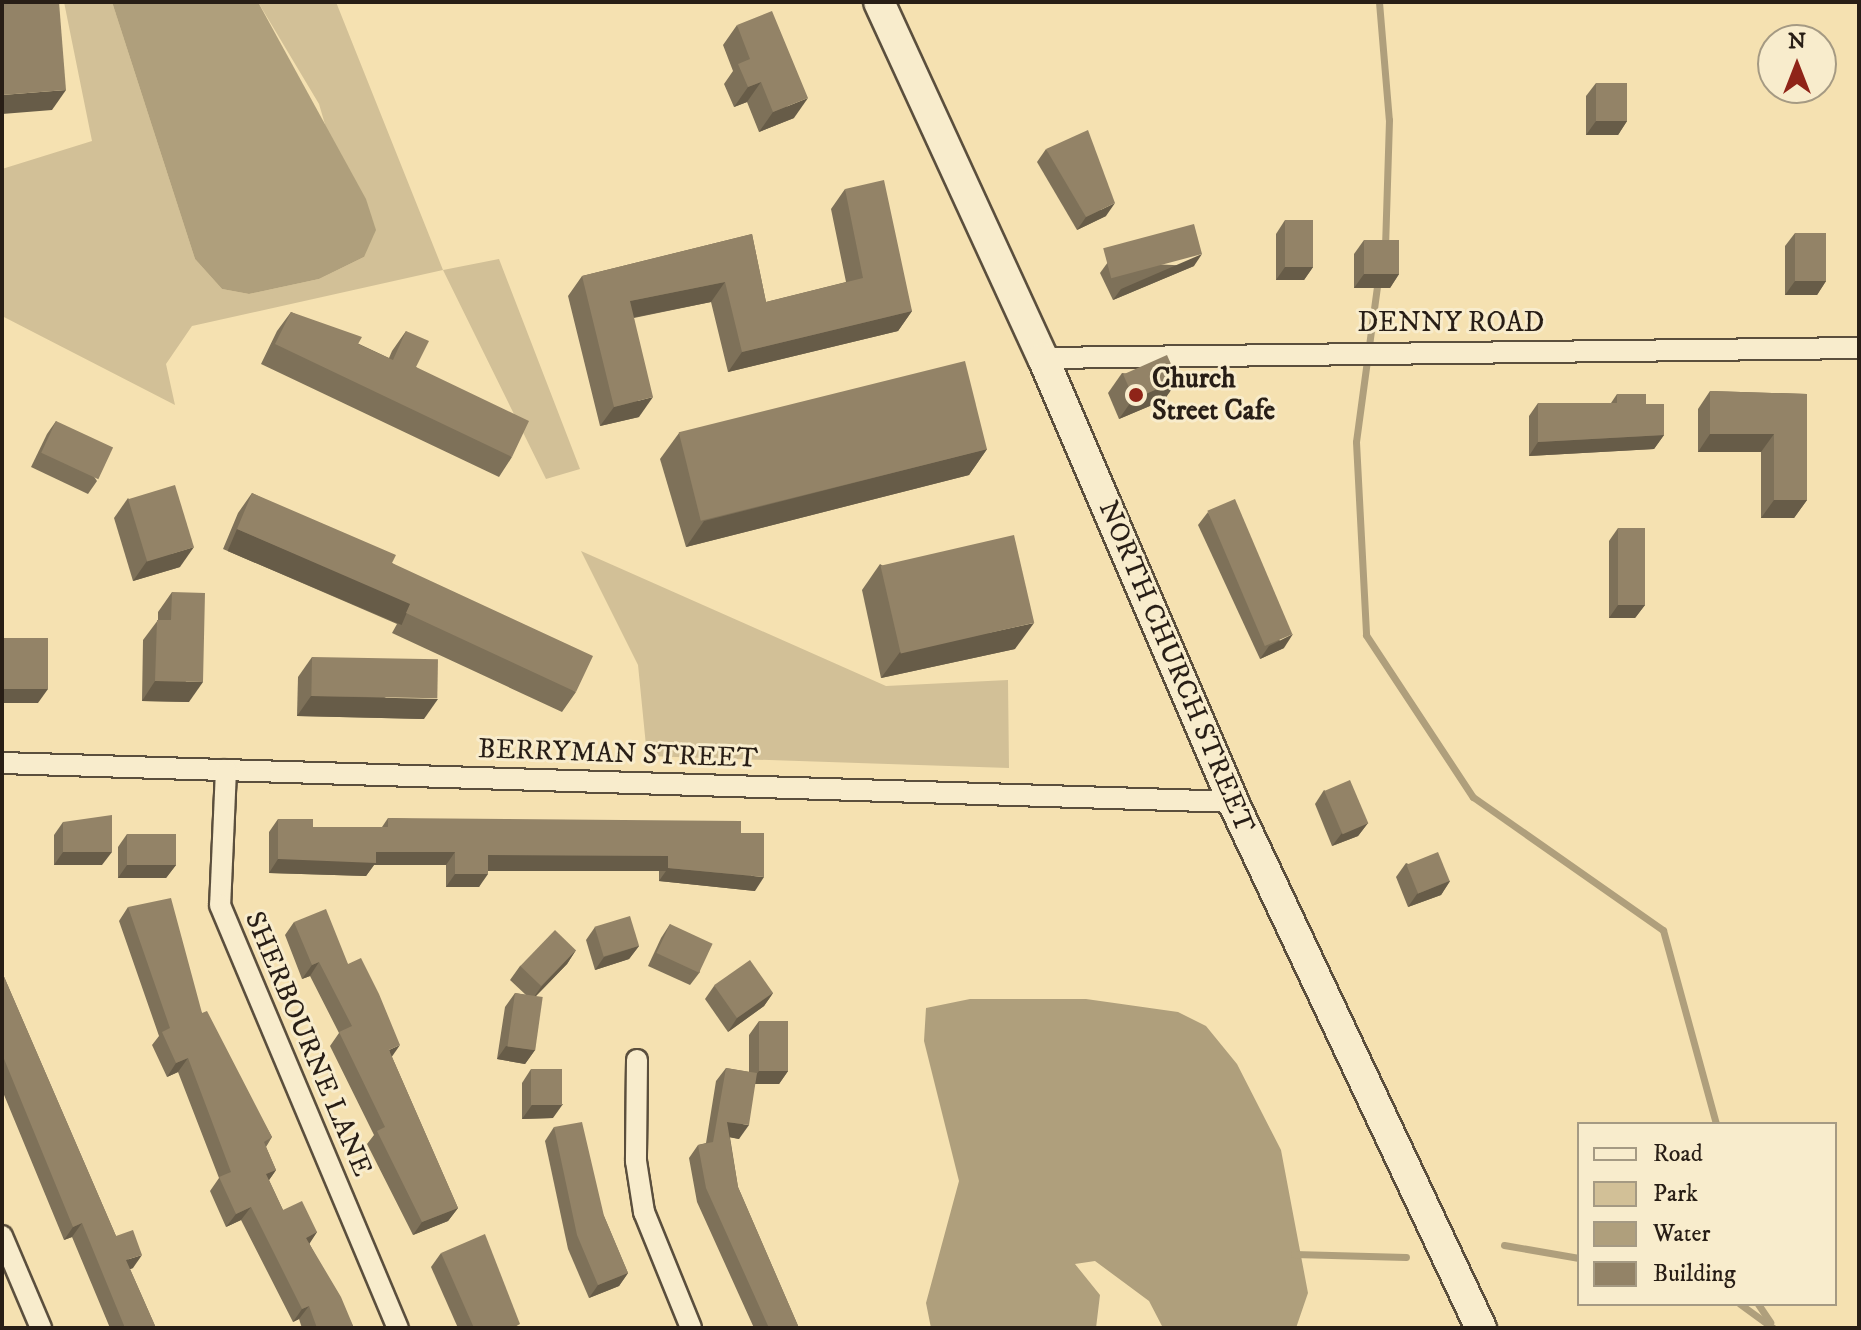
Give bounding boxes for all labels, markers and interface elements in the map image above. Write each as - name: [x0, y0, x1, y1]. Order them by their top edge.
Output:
- north arrow: [1757, 24, 1837, 104]
- text: N: [1788, 28, 1806, 55]
- street label: DENNY ROAD: [1358, 306, 1544, 340]
- place label: Church Street Cafe: [1152, 362, 1275, 428]
- marker: Church Street Cafe: [1127, 386, 1145, 404]
- street label: NORTH CHURCH STREET: [1091, 496, 1261, 838]
- street label: BERRYMAN STREET: [478, 732, 758, 776]
- street label: SHERBOURNE LANE: [237, 907, 379, 1181]
- legend: [1577, 1122, 1837, 1306]
- text: Road: [1653, 1139, 1703, 1169]
- text: Park: [1653, 1179, 1698, 1209]
- text: Water: [1653, 1219, 1710, 1249]
- text: Building: [1653, 1259, 1736, 1289]

